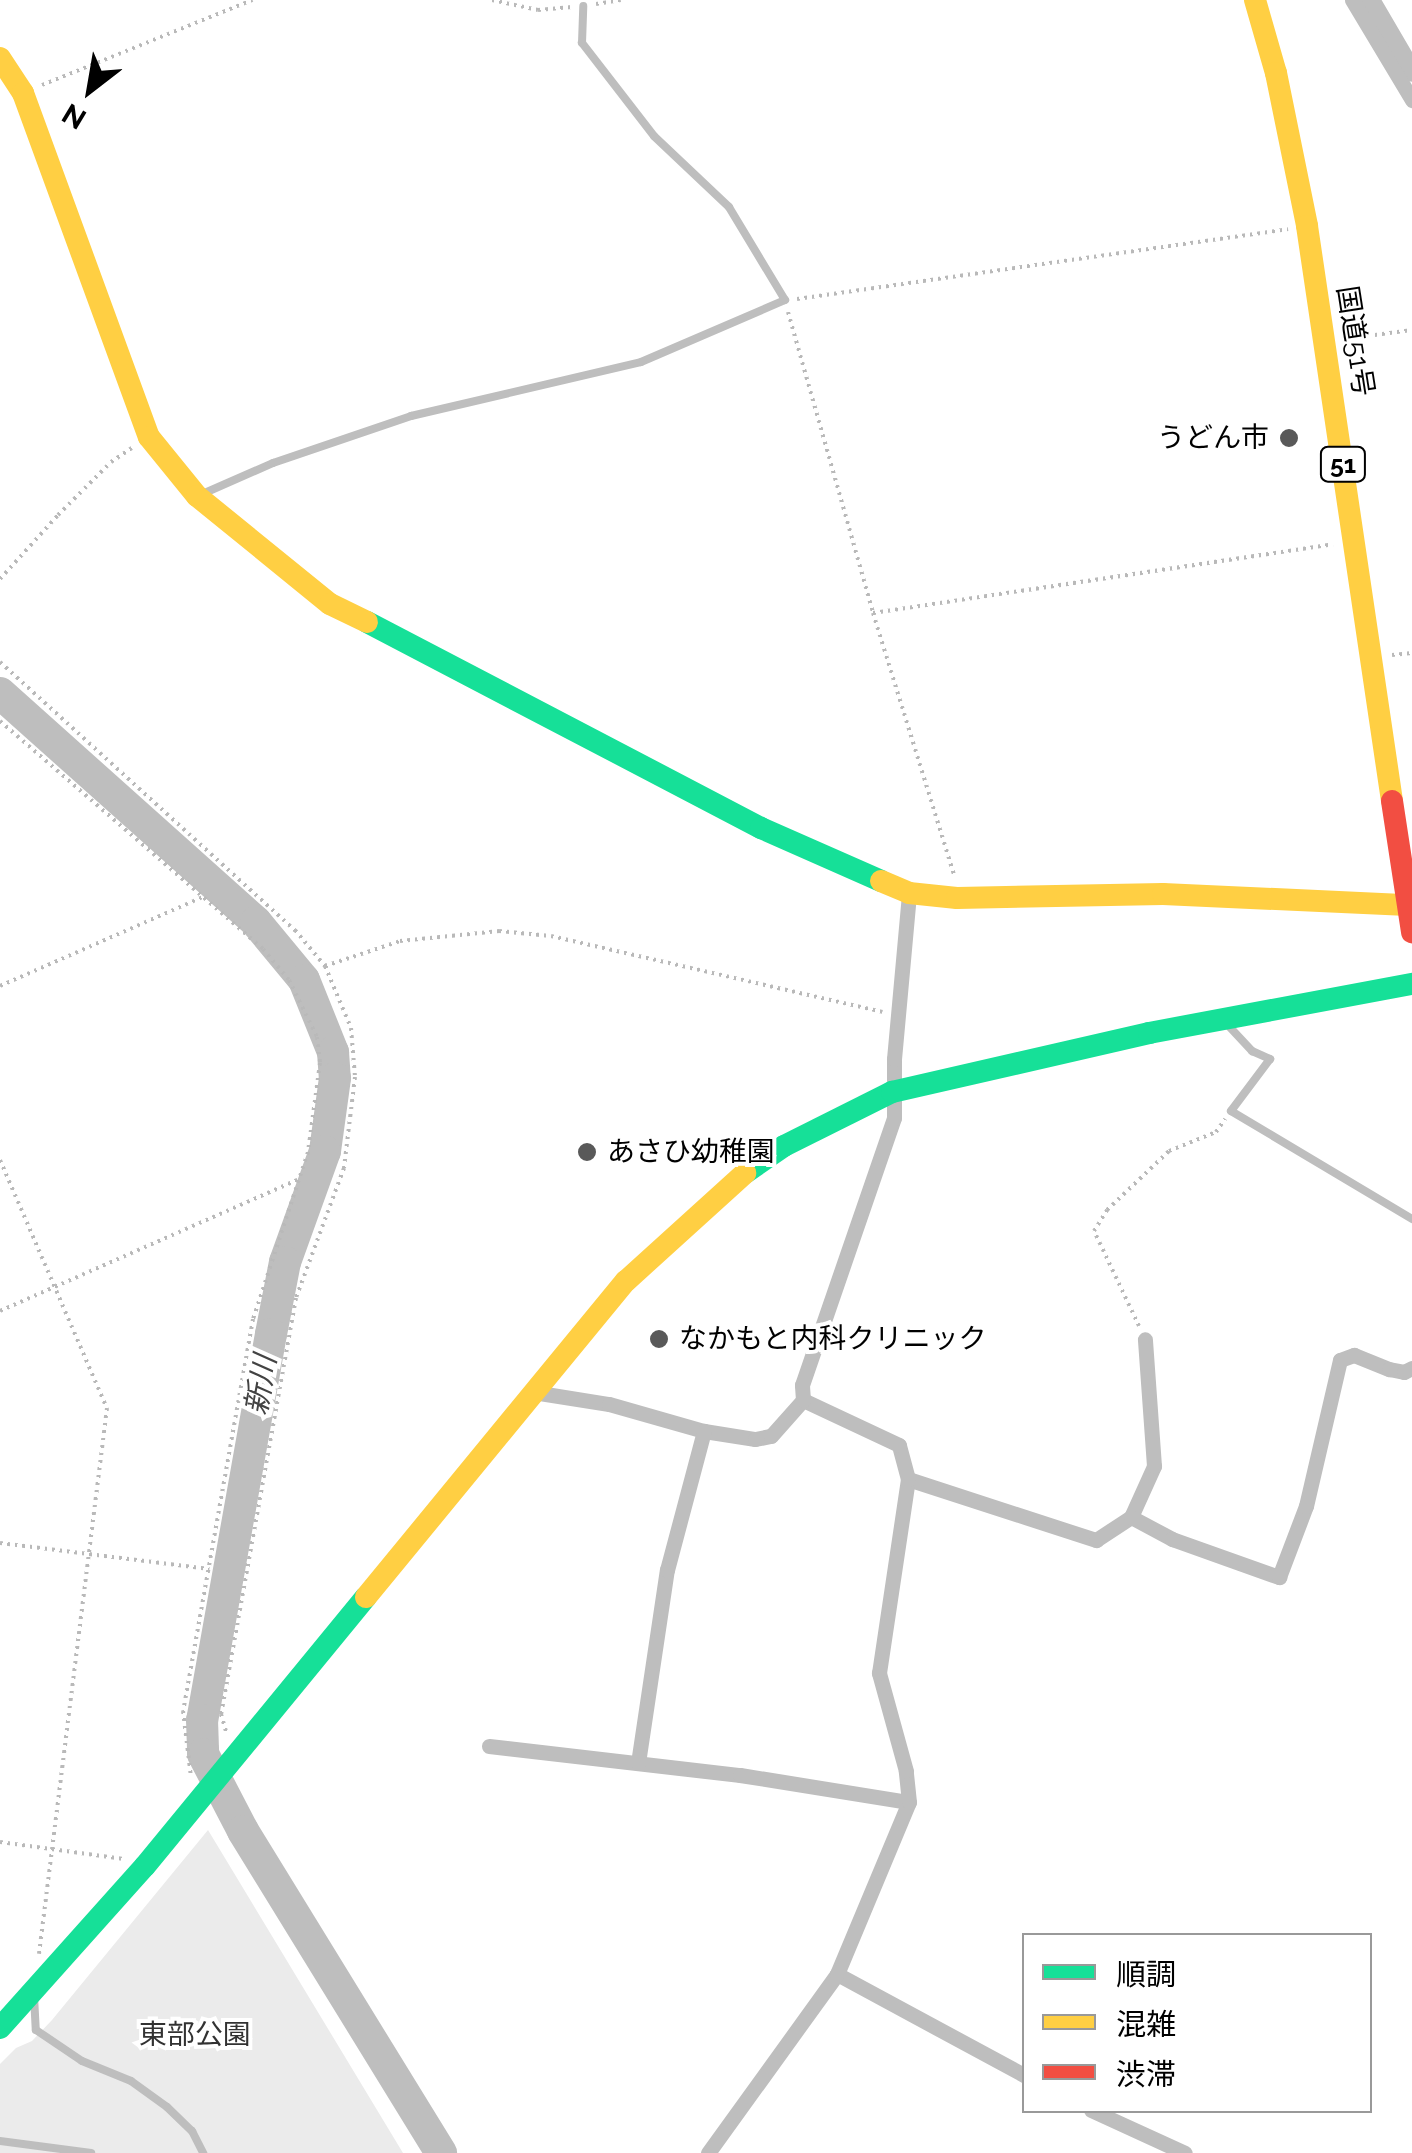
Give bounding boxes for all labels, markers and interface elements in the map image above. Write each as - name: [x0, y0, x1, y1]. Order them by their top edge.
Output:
- north arrow: [40, 40, 140, 140]
- text: N: [57, 96, 92, 136]
- street label: 国道51号: [1330, 283, 1380, 399]
- place label: うどん市: [1157, 421, 1269, 455]
- marker: うどん市: [1278, 427, 1300, 449]
- road number: 51: [1318, 444, 1368, 484]
- place label: あさひ幼稚園: [607, 1135, 775, 1169]
- marker: あさひ幼稚園: [576, 1141, 598, 1163]
- place label: なかもと内科クリニック: [679, 1322, 987, 1356]
- marker: なかもと内科クリニック: [648, 1328, 670, 1350]
- water label: 新川: [238, 1352, 284, 1418]
- legend: [1022, 1933, 1372, 2113]
- text: 順調: [1116, 1957, 1176, 1992]
- text: 混雑: [1116, 2007, 1176, 2042]
- park label: 東部公園: [139, 2018, 251, 2052]
- text: 渋滞: [1116, 2057, 1176, 2092]

